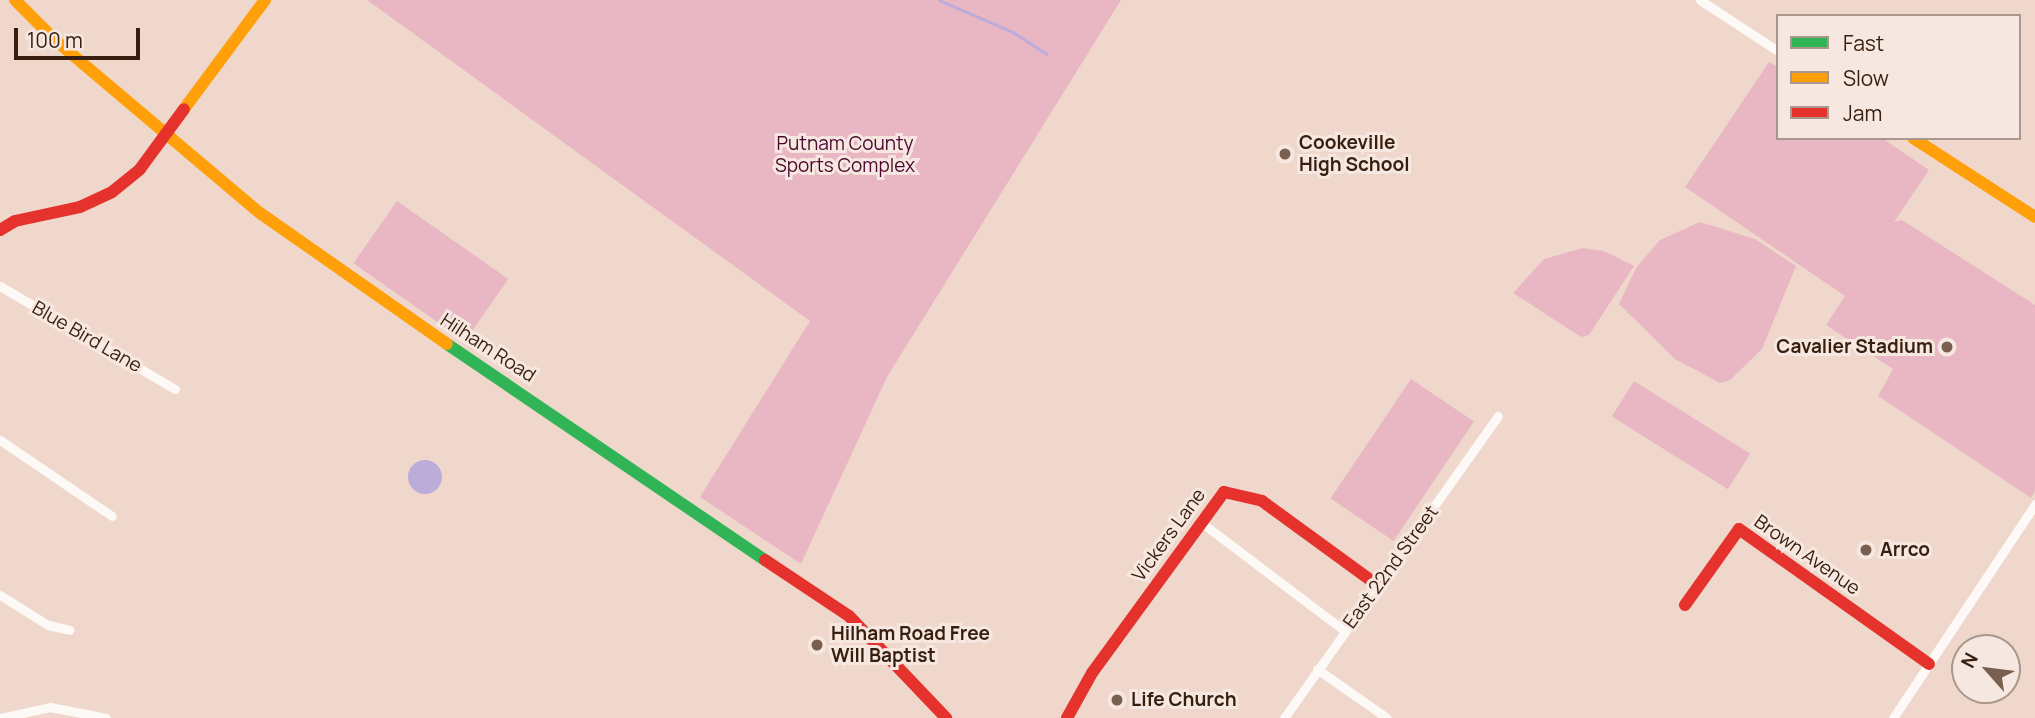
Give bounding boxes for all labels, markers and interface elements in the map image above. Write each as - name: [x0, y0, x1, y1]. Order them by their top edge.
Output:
- scale bar: [18, 14, 144, 58]
- legend: [1776, 14, 2021, 140]
- text: 100 m: [27, 26, 83, 54]
- text: Fast: [1843, 29, 1884, 57]
- text: Slow: [1843, 64, 1889, 92]
- text: Jam: [1843, 99, 1882, 127]
- place label: Cookeville High School: [1299, 132, 1410, 176]
- park label: Putnam County Sports Complex: [775, 133, 915, 177]
- marker: Cookeville High School: [1277, 146, 1293, 162]
- street label: Blue Bird Lane: [28, 296, 146, 378]
- street label: Hilham Road: [436, 309, 540, 387]
- place label: Cavalier Stadium: [1776, 336, 1933, 358]
- marker: Cavalier Stadium: [1939, 339, 1955, 355]
- street label: Vickers Lane: [1128, 484, 1210, 586]
- street label: East 22nd Street: [1339, 501, 1443, 633]
- street label: Brown Avenue: [1750, 510, 1864, 600]
- place label: Arrco: [1880, 539, 1930, 561]
- marker: Arrco: [1858, 542, 1874, 558]
- place label: Hilham Road Free Will Baptist: [831, 623, 990, 667]
- north arrow: [1951, 634, 2021, 704]
- marker: Hilham Road Free Will Baptist: [809, 637, 825, 653]
- text: N: [1955, 648, 1984, 672]
- place label: Life Church: [1131, 689, 1237, 711]
- marker: Life Church: [1109, 692, 1125, 708]

